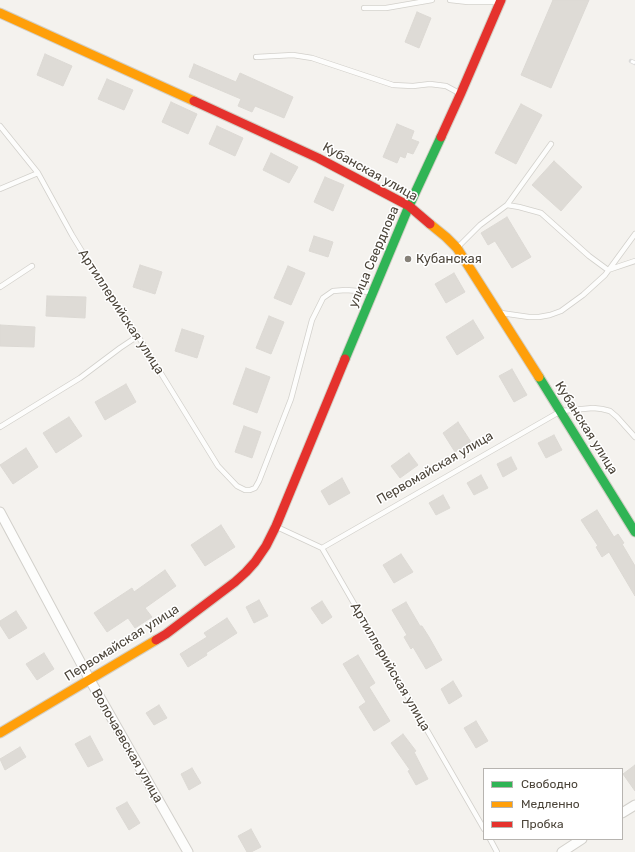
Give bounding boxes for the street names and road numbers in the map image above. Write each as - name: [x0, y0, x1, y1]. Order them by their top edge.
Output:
- street label: Кубанская улица: [320, 139, 420, 205]
- street label: улица Свердлова: [346, 204, 402, 310]
- street label: Артиллерийская улица: [75, 247, 167, 377]
- street label: Кубанская улица: [551, 379, 621, 477]
- street label: Первомайская улица: [374, 428, 496, 508]
- street label: Артиллерийская улица: [347, 600, 433, 734]
- street label: Первомайская улица: [62, 601, 182, 685]
- street label: Волочаевская улица: [88, 686, 166, 806]

